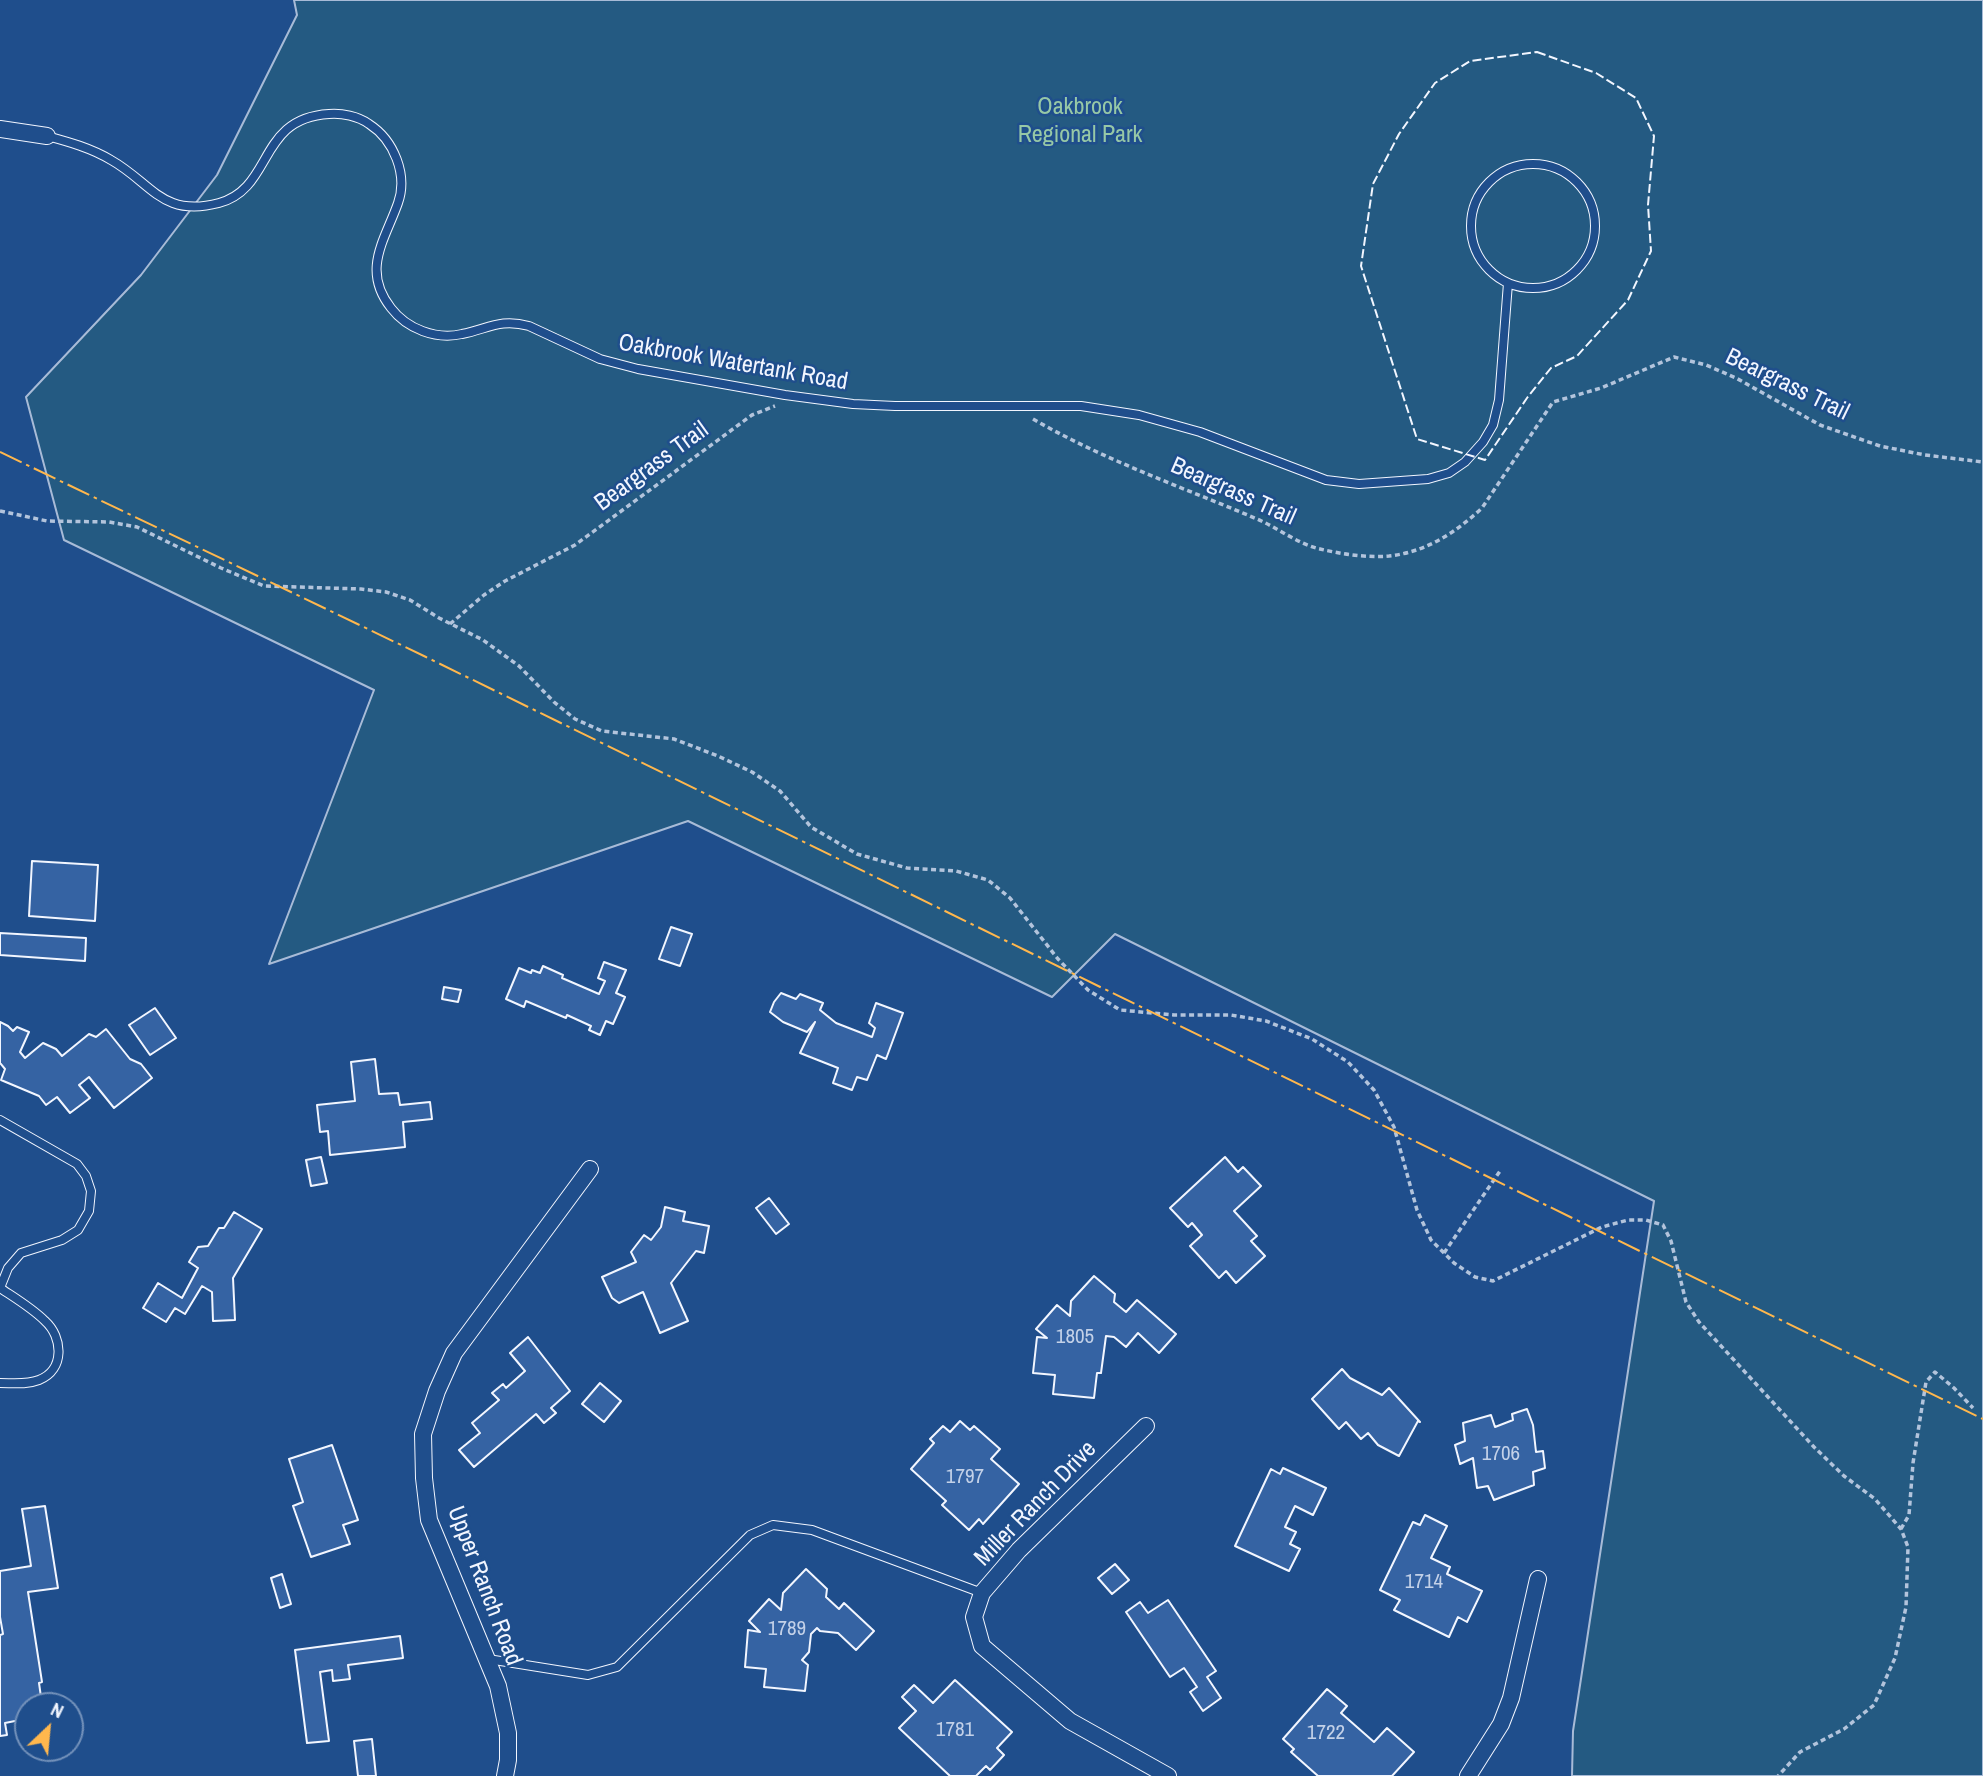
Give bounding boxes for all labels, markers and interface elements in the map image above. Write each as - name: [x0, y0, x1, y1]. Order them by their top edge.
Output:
- park label: Oakbrook Regional Park: [1018, 94, 1142, 150]
- street label: Oakbrook Watertank Road: [616, 329, 850, 397]
- street label: Beargrass Trail: [1721, 343, 1853, 427]
- street label: Beargrass Trail: [589, 416, 715, 518]
- street label: Beargrass Trail: [1166, 452, 1300, 532]
- house number: 1805: [1056, 1324, 1094, 1350]
- street label: Miller Ranch Drive: [969, 1435, 1103, 1573]
- house number: 1706: [1482, 1441, 1520, 1467]
- house number: 1797: [946, 1464, 984, 1490]
- street label: Upper Ranch Road: [440, 1502, 528, 1670]
- house number: 1714: [1405, 1569, 1443, 1595]
- house number: 1789: [768, 1616, 806, 1642]
- north arrow: [14, 1692, 84, 1762]
- text: N: [47, 1696, 68, 1724]
- house number: 1781: [936, 1717, 974, 1743]
- house number: 1722: [1307, 1720, 1345, 1746]

